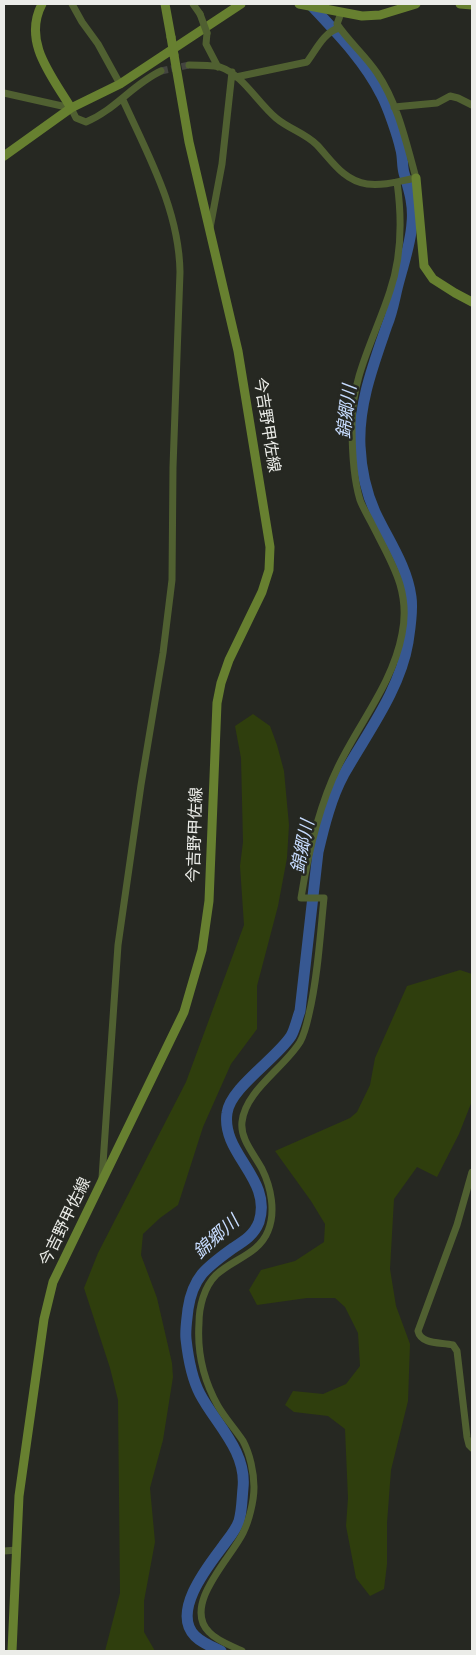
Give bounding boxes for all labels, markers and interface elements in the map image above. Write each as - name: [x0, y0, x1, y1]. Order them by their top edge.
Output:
- street label: 今吉野甲佐線: [249, 376, 283, 474]
- water label: 錦郷川: [334, 384, 362, 440]
- street label: 今吉野甲佐線: [185, 787, 207, 883]
- water label: 錦郷川: [288, 818, 320, 876]
- street label: 今吉野甲佐線: [36, 1175, 96, 1269]
- water label: 錦郷川: [190, 1212, 244, 1264]

